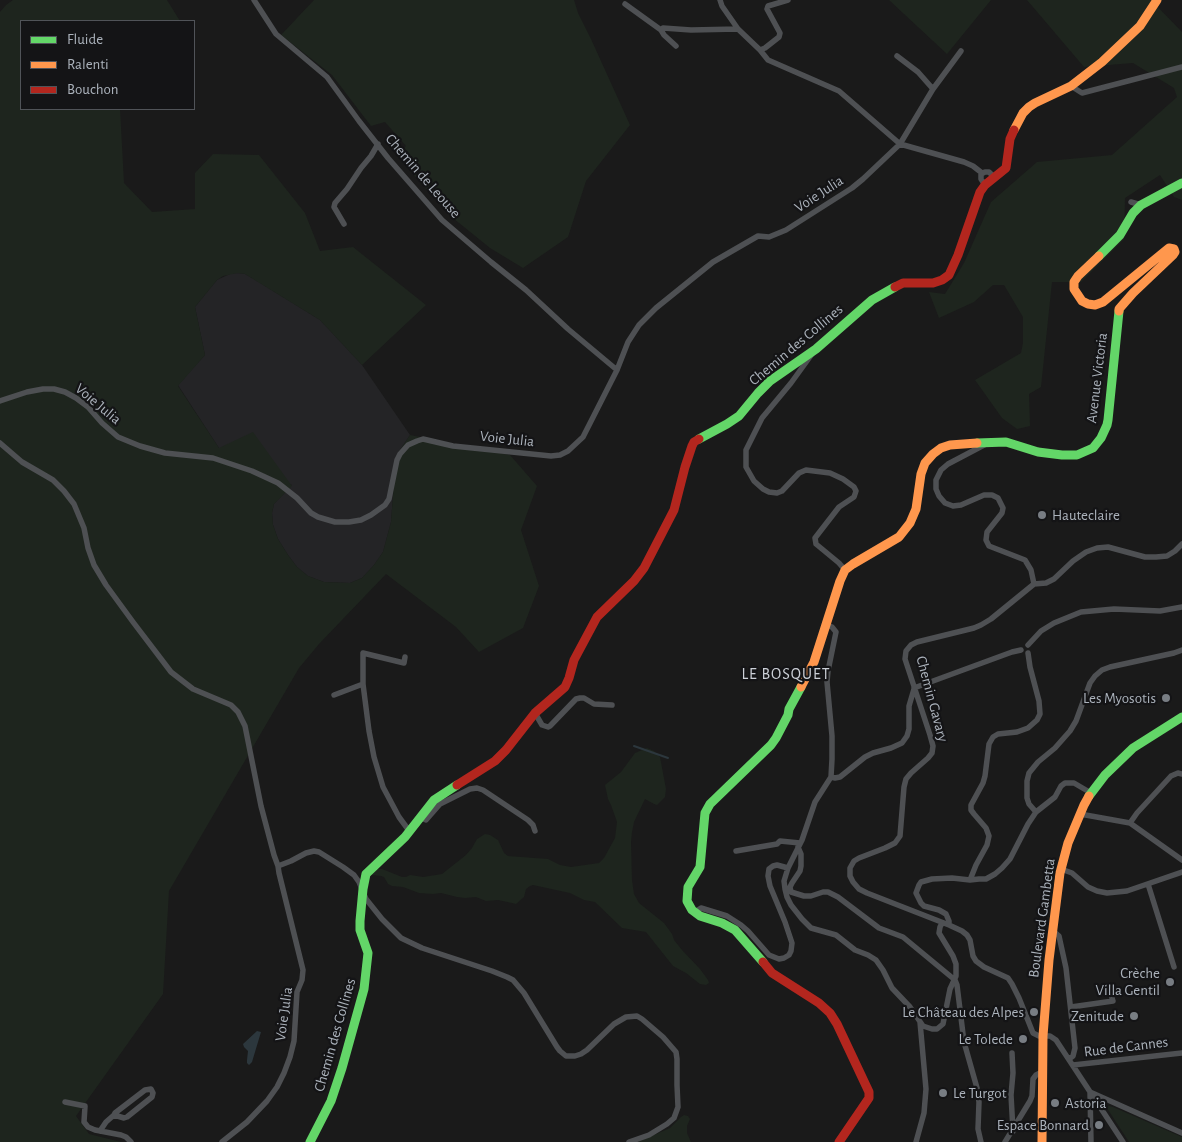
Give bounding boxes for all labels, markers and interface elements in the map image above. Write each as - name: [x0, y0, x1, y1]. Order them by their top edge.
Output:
- legend: [20, 20, 195, 110]
- text: Fluide: [67, 32, 103, 47]
- text: Ralenti: [67, 57, 109, 72]
- text: Bouchon: [67, 82, 118, 97]
- street label: Chemin de Leouse: [381, 130, 465, 222]
- street label: Voie Julia: [791, 172, 847, 216]
- street label: Chemin des Collines: [745, 300, 847, 390]
- street label: Avenue Victoria: [1083, 332, 1111, 424]
- street label: Voie Julia: [71, 380, 125, 428]
- street label: Voie Julia: [479, 427, 535, 451]
- place label: Hauteclaire: [1052, 506, 1120, 524]
- marker: Hauteclaire: [1036, 509, 1048, 521]
- street label: Chemin Gavary: [912, 654, 952, 744]
- district label: LE BOSQUET: [740, 664, 832, 684]
- place label: Les Myosotis: [1083, 689, 1156, 707]
- marker: Les Myosotis: [1160, 692, 1172, 704]
- street label: Boulevard Gambetta: [1025, 857, 1059, 979]
- place label: Crèche Villa Gentil: [1096, 964, 1160, 999]
- street label: Chemin des Collines: [310, 976, 360, 1094]
- marker: Crèche Villa Gentil: [1164, 976, 1176, 988]
- street label: Voie Julia: [271, 986, 297, 1042]
- place label: Le Château des Alpes: [902, 1003, 1024, 1021]
- marker: Le Château des Alpes: [1028, 1006, 1040, 1018]
- place label: Zenitude: [1071, 1007, 1124, 1025]
- marker: Zenitude: [1128, 1010, 1140, 1022]
- place label: Le Tolede: [959, 1030, 1013, 1048]
- marker: Le Tolede: [1017, 1033, 1029, 1045]
- street label: Rue de Cannes: [1083, 1033, 1169, 1061]
- place label: Le Turgot: [953, 1084, 1006, 1102]
- marker: Le Turgot: [937, 1087, 949, 1099]
- place label: Astoria: [1065, 1094, 1106, 1112]
- marker: Astoria: [1049, 1097, 1061, 1109]
- place label: Espace Bonnard: [997, 1116, 1089, 1134]
- marker: Espace Bonnard: [1093, 1119, 1105, 1131]

